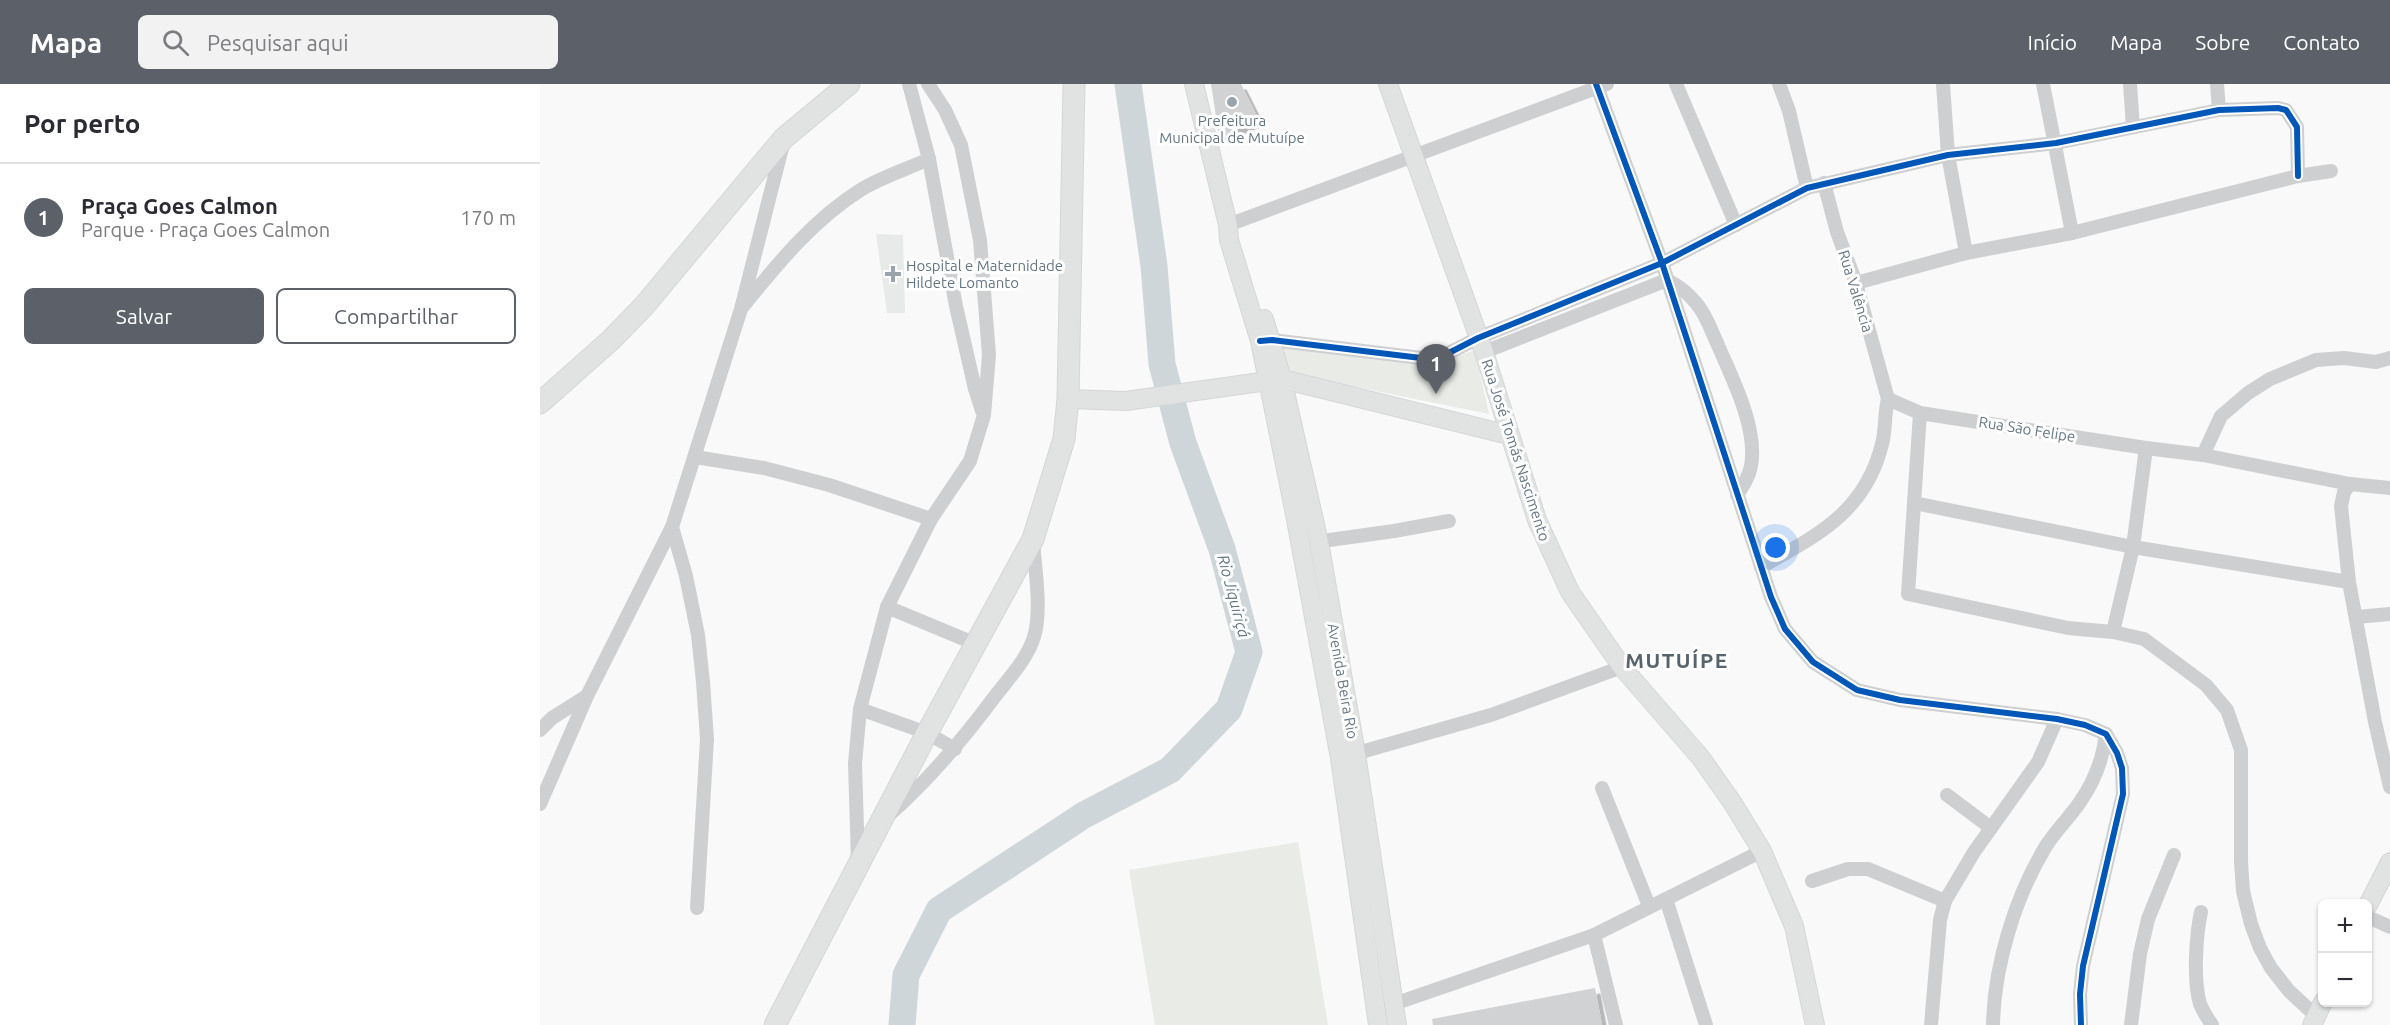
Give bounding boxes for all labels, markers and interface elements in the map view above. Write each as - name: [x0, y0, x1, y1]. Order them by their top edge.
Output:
- search box: [138, 15, 558, 69]
- icon: search: [159, 26, 192, 59]
- text: Mapa: [30, 27, 102, 58]
- text: Pesquisar aqui: [207, 30, 349, 55]
- text: Início: [2028, 30, 2077, 54]
- text: Mapa: [2110, 30, 2162, 54]
- text: Sobre: [2195, 30, 2250, 54]
- text: Contato: [2283, 30, 2360, 54]
- marker: Prefeitura Municipal de Mutuípe: [1225, 95, 1239, 109]
- text: Por perto: [24, 109, 140, 138]
- place label: Prefeitura Municipal de Mutuípe: [1159, 112, 1305, 146]
- text: Praça Goes Calmon: [81, 193, 278, 218]
- text: 1: [38, 206, 49, 229]
- text: 170 m: [460, 206, 516, 229]
- text: Parque · Praça Goes Calmon: [81, 218, 330, 241]
- street label: Rua Valência: [1835, 248, 1877, 334]
- place label: Hospital e Maternidade Hildete Lomanto: [906, 257, 1063, 291]
- marker: Hospital e Maternidade Hildete Lomanto: [884, 265, 902, 283]
- button: Salvar: [24, 288, 264, 344]
- button: Compartilhar: [276, 288, 516, 344]
- pin: 1: [1416, 344, 1456, 394]
- street label: Rua José Tomás Nascimento: [1478, 357, 1554, 543]
- street label: Rua São Felipe: [1977, 413, 2077, 445]
- your location: [1761, 533, 1790, 562]
- water label: Rio Jiquiriçá: [1214, 553, 1254, 640]
- street label: Avenida Beira Rio: [1324, 622, 1362, 740]
- district label: MUTUÍPE: [1625, 648, 1729, 672]
- map controls: [2318, 899, 2372, 1007]
- button: +: [2318, 899, 2372, 953]
- button: −: [2318, 953, 2372, 1007]

